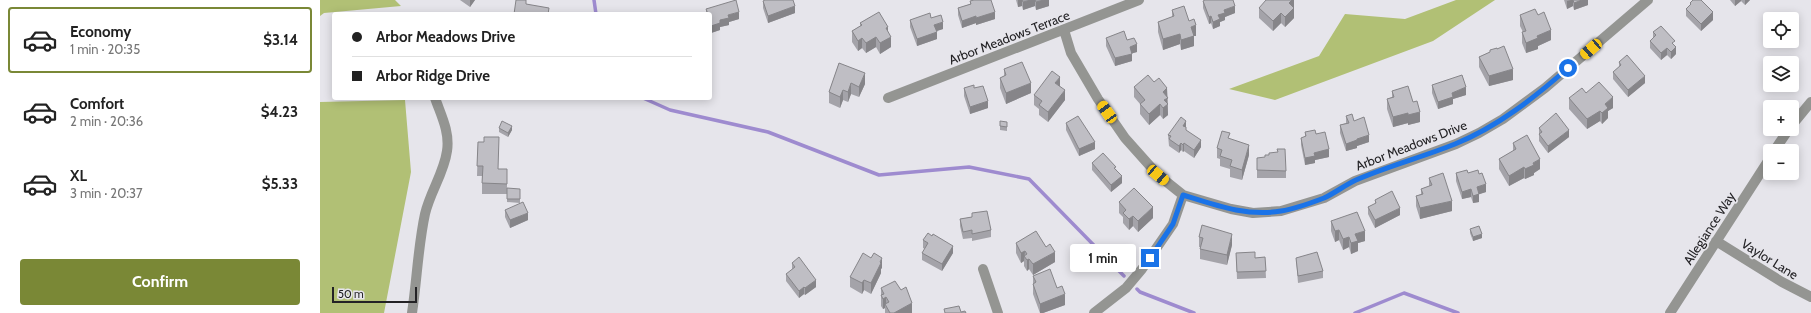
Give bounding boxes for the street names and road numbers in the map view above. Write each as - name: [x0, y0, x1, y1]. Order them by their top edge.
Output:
- street label: Arbor Meadows Terrace: [946, 6, 1072, 67]
- street label: Arbor Meadows Drive: [1353, 116, 1469, 174]
- street label: Allegiance Way: [1680, 188, 1739, 267]
- street label: Vaylor Lane: [1739, 235, 1802, 283]

